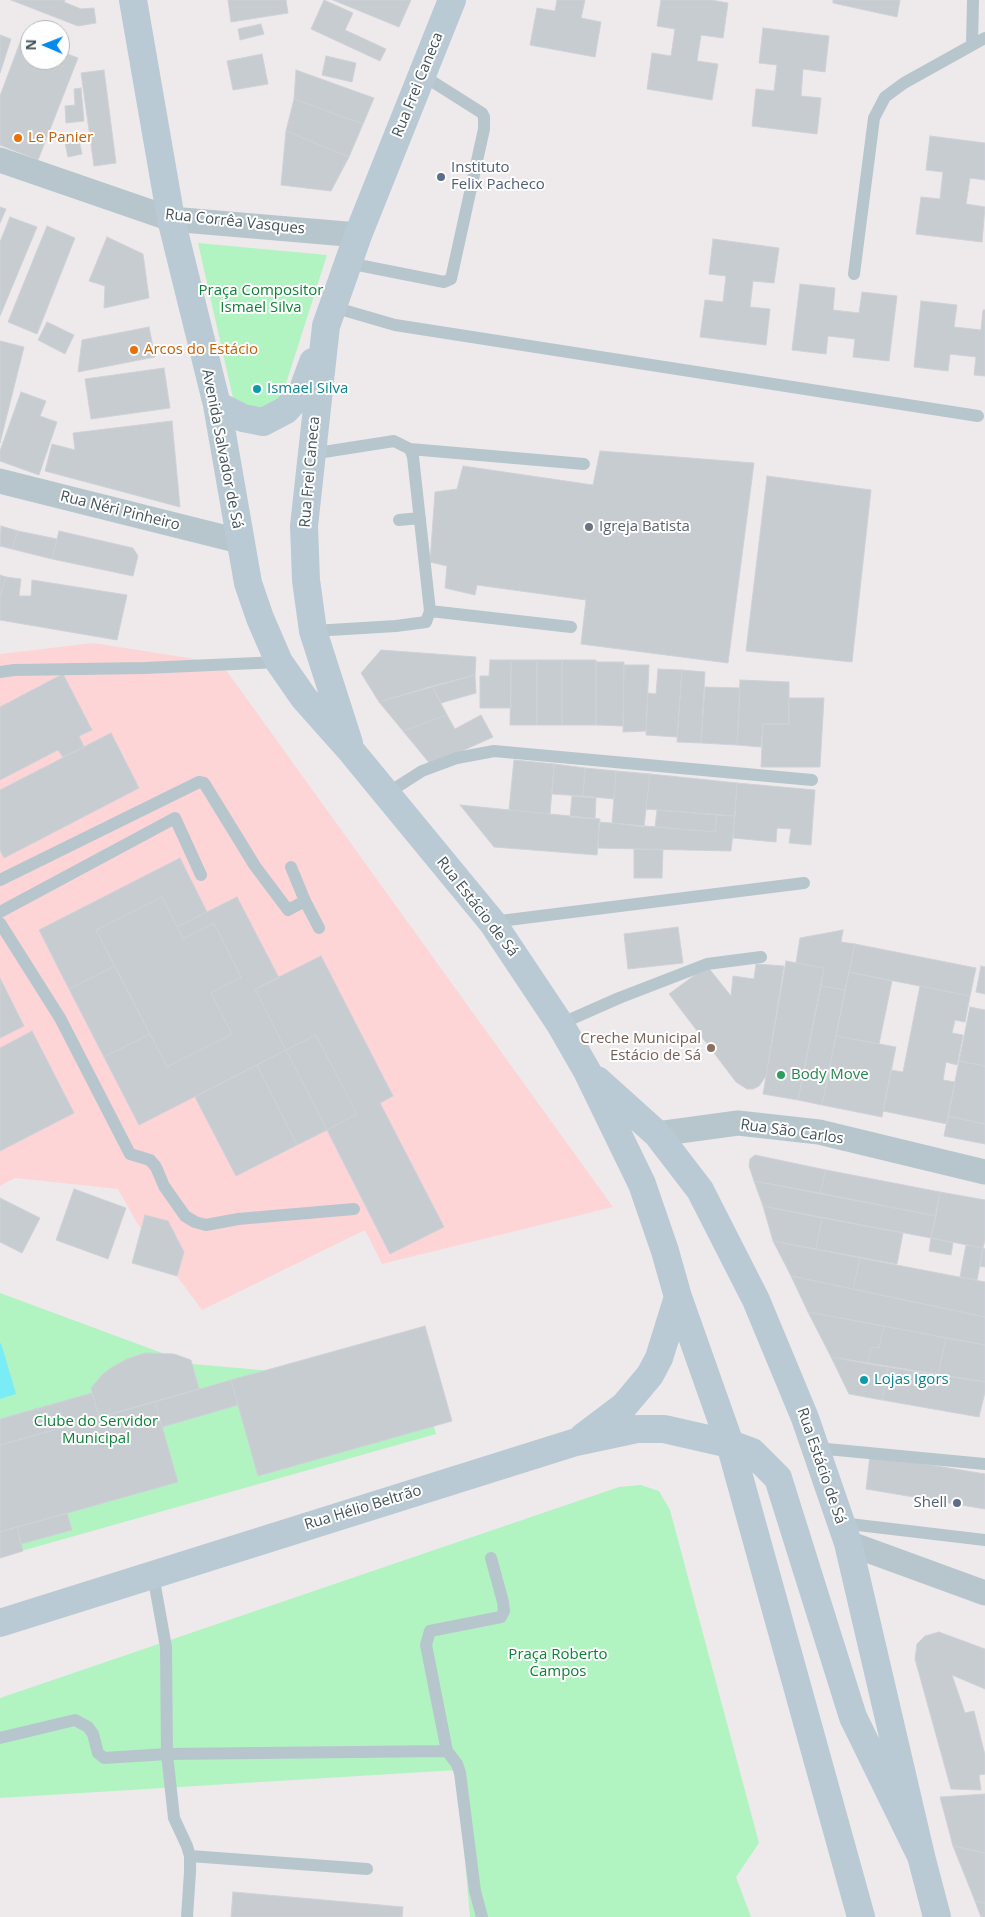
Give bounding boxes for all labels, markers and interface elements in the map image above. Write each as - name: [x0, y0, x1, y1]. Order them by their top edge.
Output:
- north arrow: [20, 20, 70, 70]
- street label: Rua Frei Caneca: [389, 30, 447, 140]
- text: N: [21, 39, 40, 51]
- place label: Le Panier: [28, 129, 93, 147]
- marker: Le Panier: [12, 132, 24, 144]
- place label: Instituto Felix Pacheco: [451, 159, 545, 194]
- marker: Instituto Felix Pacheco: [435, 171, 447, 183]
- street label: Rua Corrêa Vasques: [164, 206, 306, 238]
- park label: Praça Compositor Ismael Silva: [199, 282, 323, 317]
- place label: Arcos do Estácio: [144, 341, 258, 359]
- marker: Arcos do Estácio: [128, 344, 140, 356]
- street label: Avenida Salvador de Sá: [198, 368, 246, 530]
- place label: Ismael Silva: [267, 380, 348, 398]
- marker: Ismael Silva: [251, 383, 263, 395]
- street label: Rua Frei Caneca: [296, 416, 324, 528]
- street label: Rua Néri Pinheiro: [58, 487, 182, 535]
- place label: Igreja Batista: [599, 518, 690, 536]
- marker: Igreja Batista: [583, 521, 595, 533]
- street label: Rua Estácio de Sá: [432, 853, 522, 961]
- place label: Creche Municipal Estácio de Sá: [580, 1030, 701, 1065]
- marker: Creche Municipal Estácio de Sá: [705, 1042, 717, 1054]
- place label: Body Move: [791, 1066, 869, 1084]
- marker: Body Move: [775, 1069, 787, 1081]
- street label: Rua São Carlos: [739, 1116, 845, 1148]
- place label: Lojas Igors: [874, 1371, 949, 1389]
- marker: Lojas Igors: [858, 1374, 870, 1386]
- street label: Rua Estácio de Sá: [793, 1405, 849, 1527]
- park label: Clube do Servidor Municipal: [34, 1413, 158, 1448]
- street label: Rua Hélio Beltrão: [302, 1482, 424, 1534]
- place label: Shell: [914, 1494, 947, 1512]
- marker: Shell: [951, 1497, 963, 1509]
- park label: Praça Roberto Campos: [508, 1646, 608, 1681]

